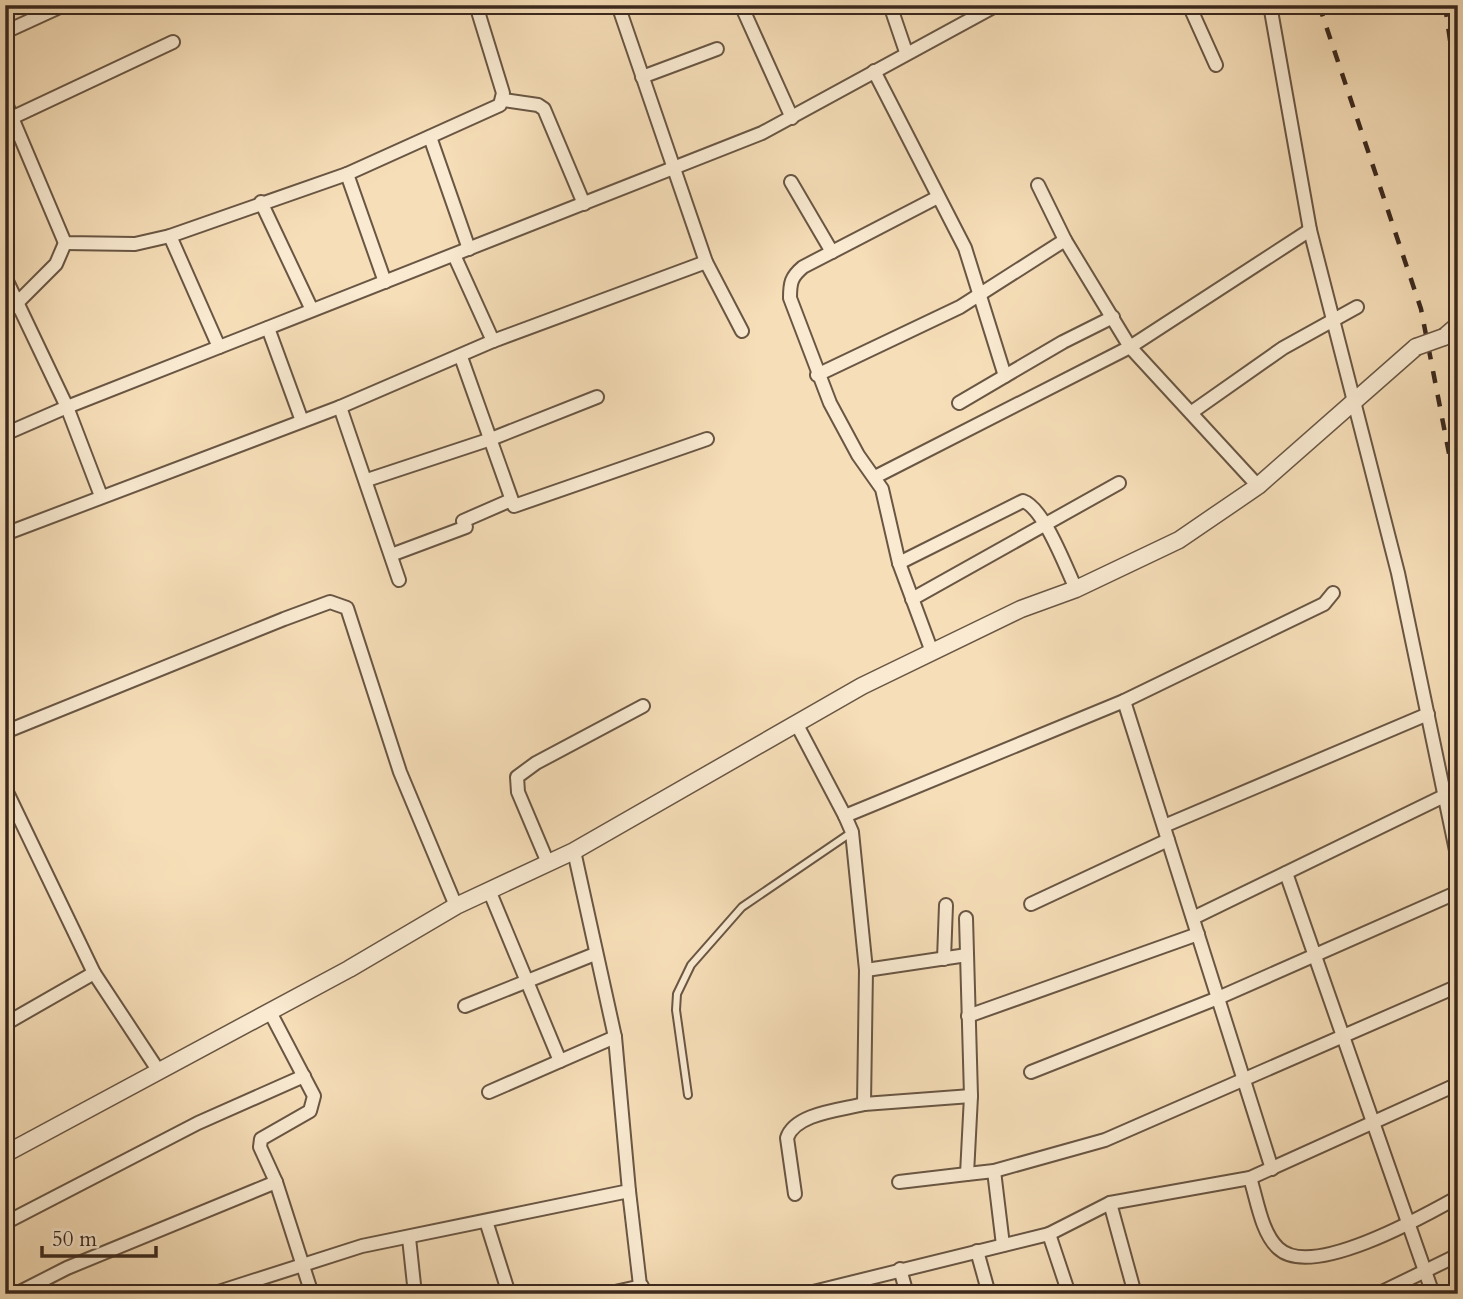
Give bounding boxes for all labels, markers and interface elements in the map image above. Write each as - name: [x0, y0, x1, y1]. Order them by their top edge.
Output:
- scale bar: [42, 1215, 156, 1259]
- text: 50 m: [52, 1225, 97, 1254]

